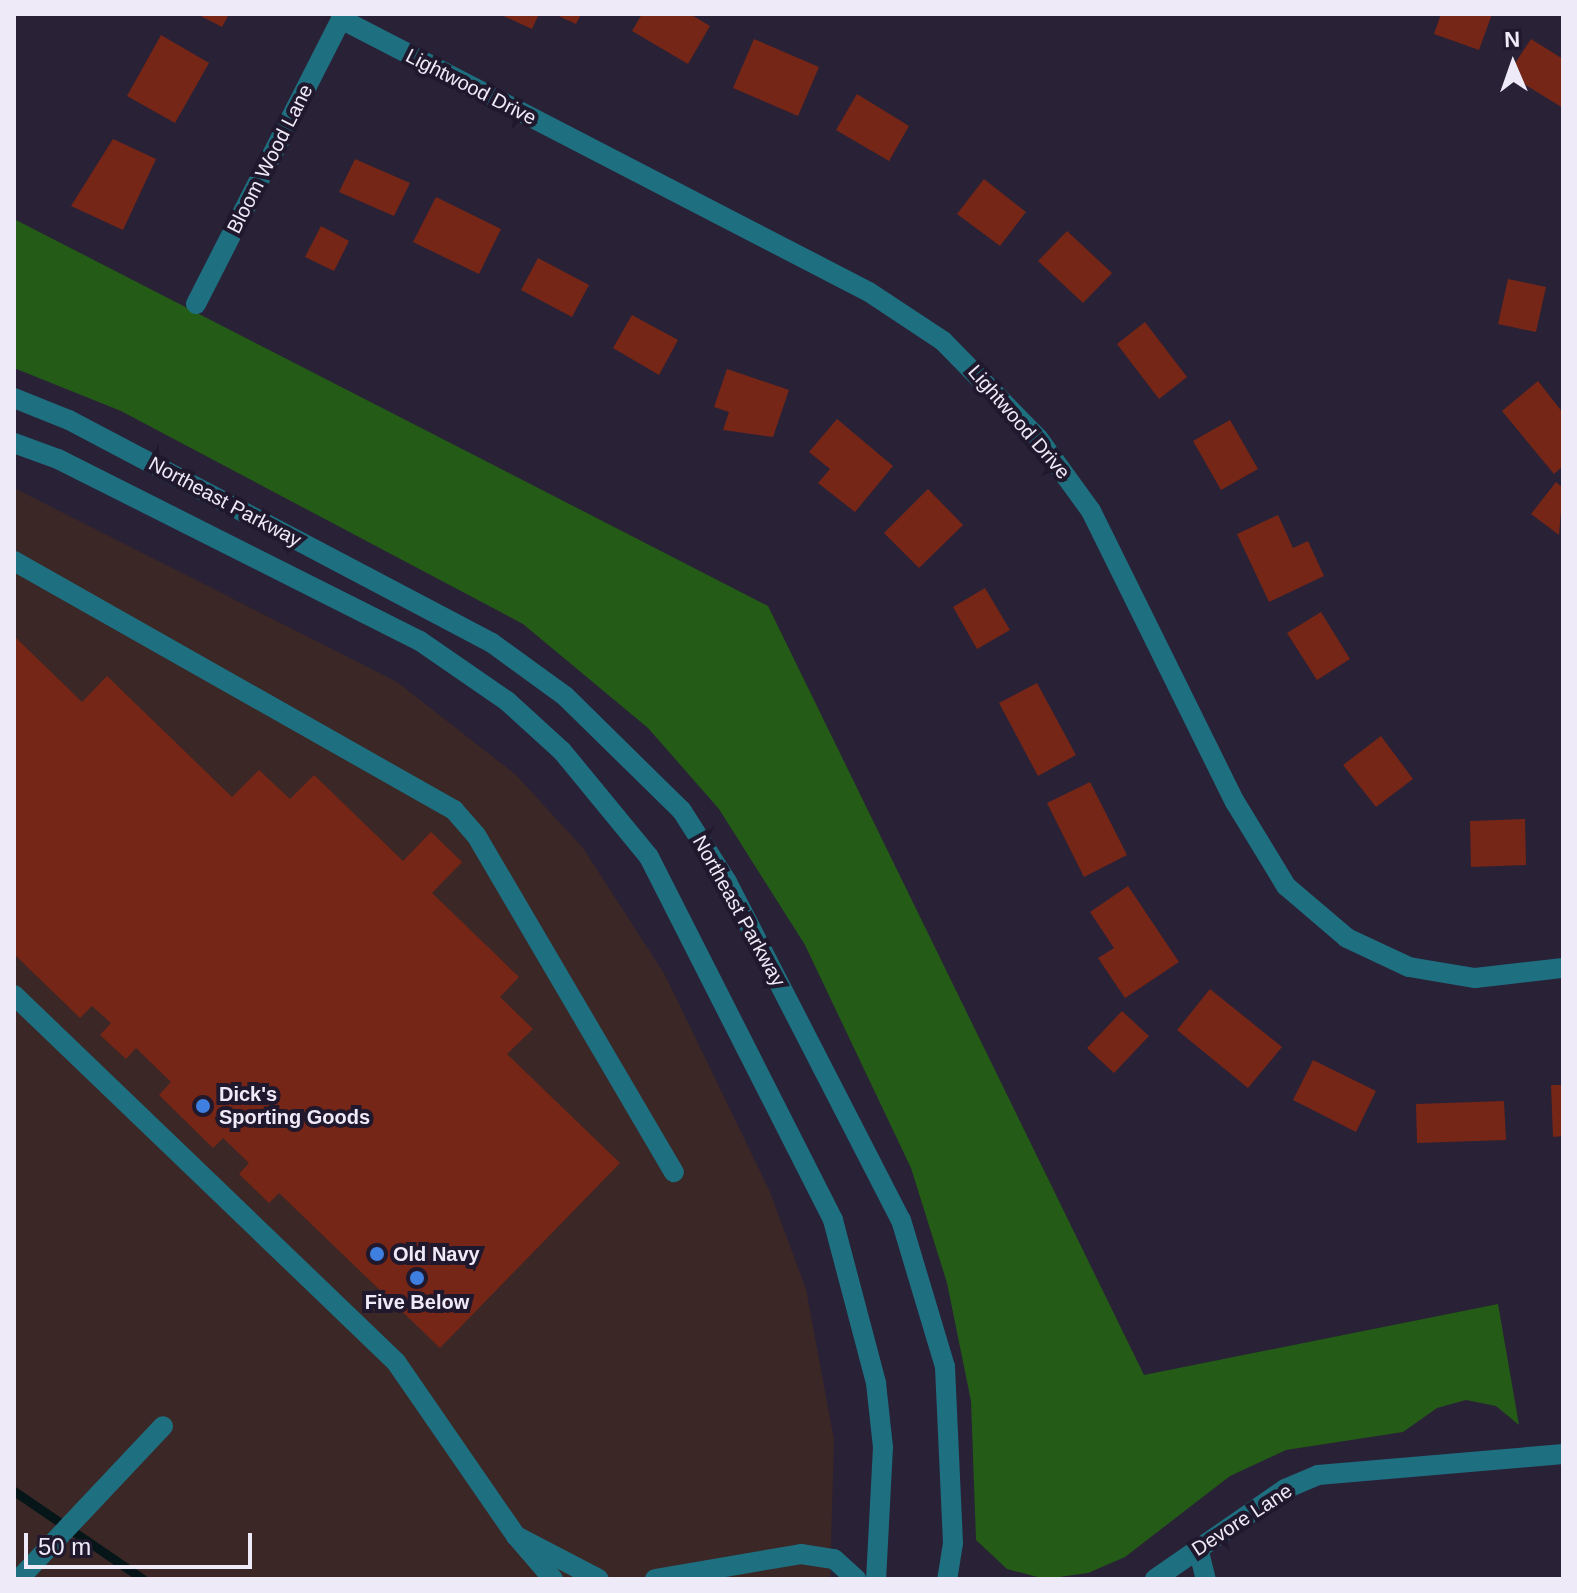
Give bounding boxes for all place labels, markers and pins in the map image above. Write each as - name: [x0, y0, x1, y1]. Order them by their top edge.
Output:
- place label: Dick's Sporting Goods: [219, 1082, 370, 1129]
- marker: Dick's Sporting Goods: [194, 1097, 212, 1115]
- place label: Old Navy: [393, 1242, 480, 1266]
- marker: Old Navy: [368, 1245, 386, 1263]
- marker: Five Below: [408, 1269, 426, 1287]
- place label: Five Below: [365, 1290, 469, 1314]

